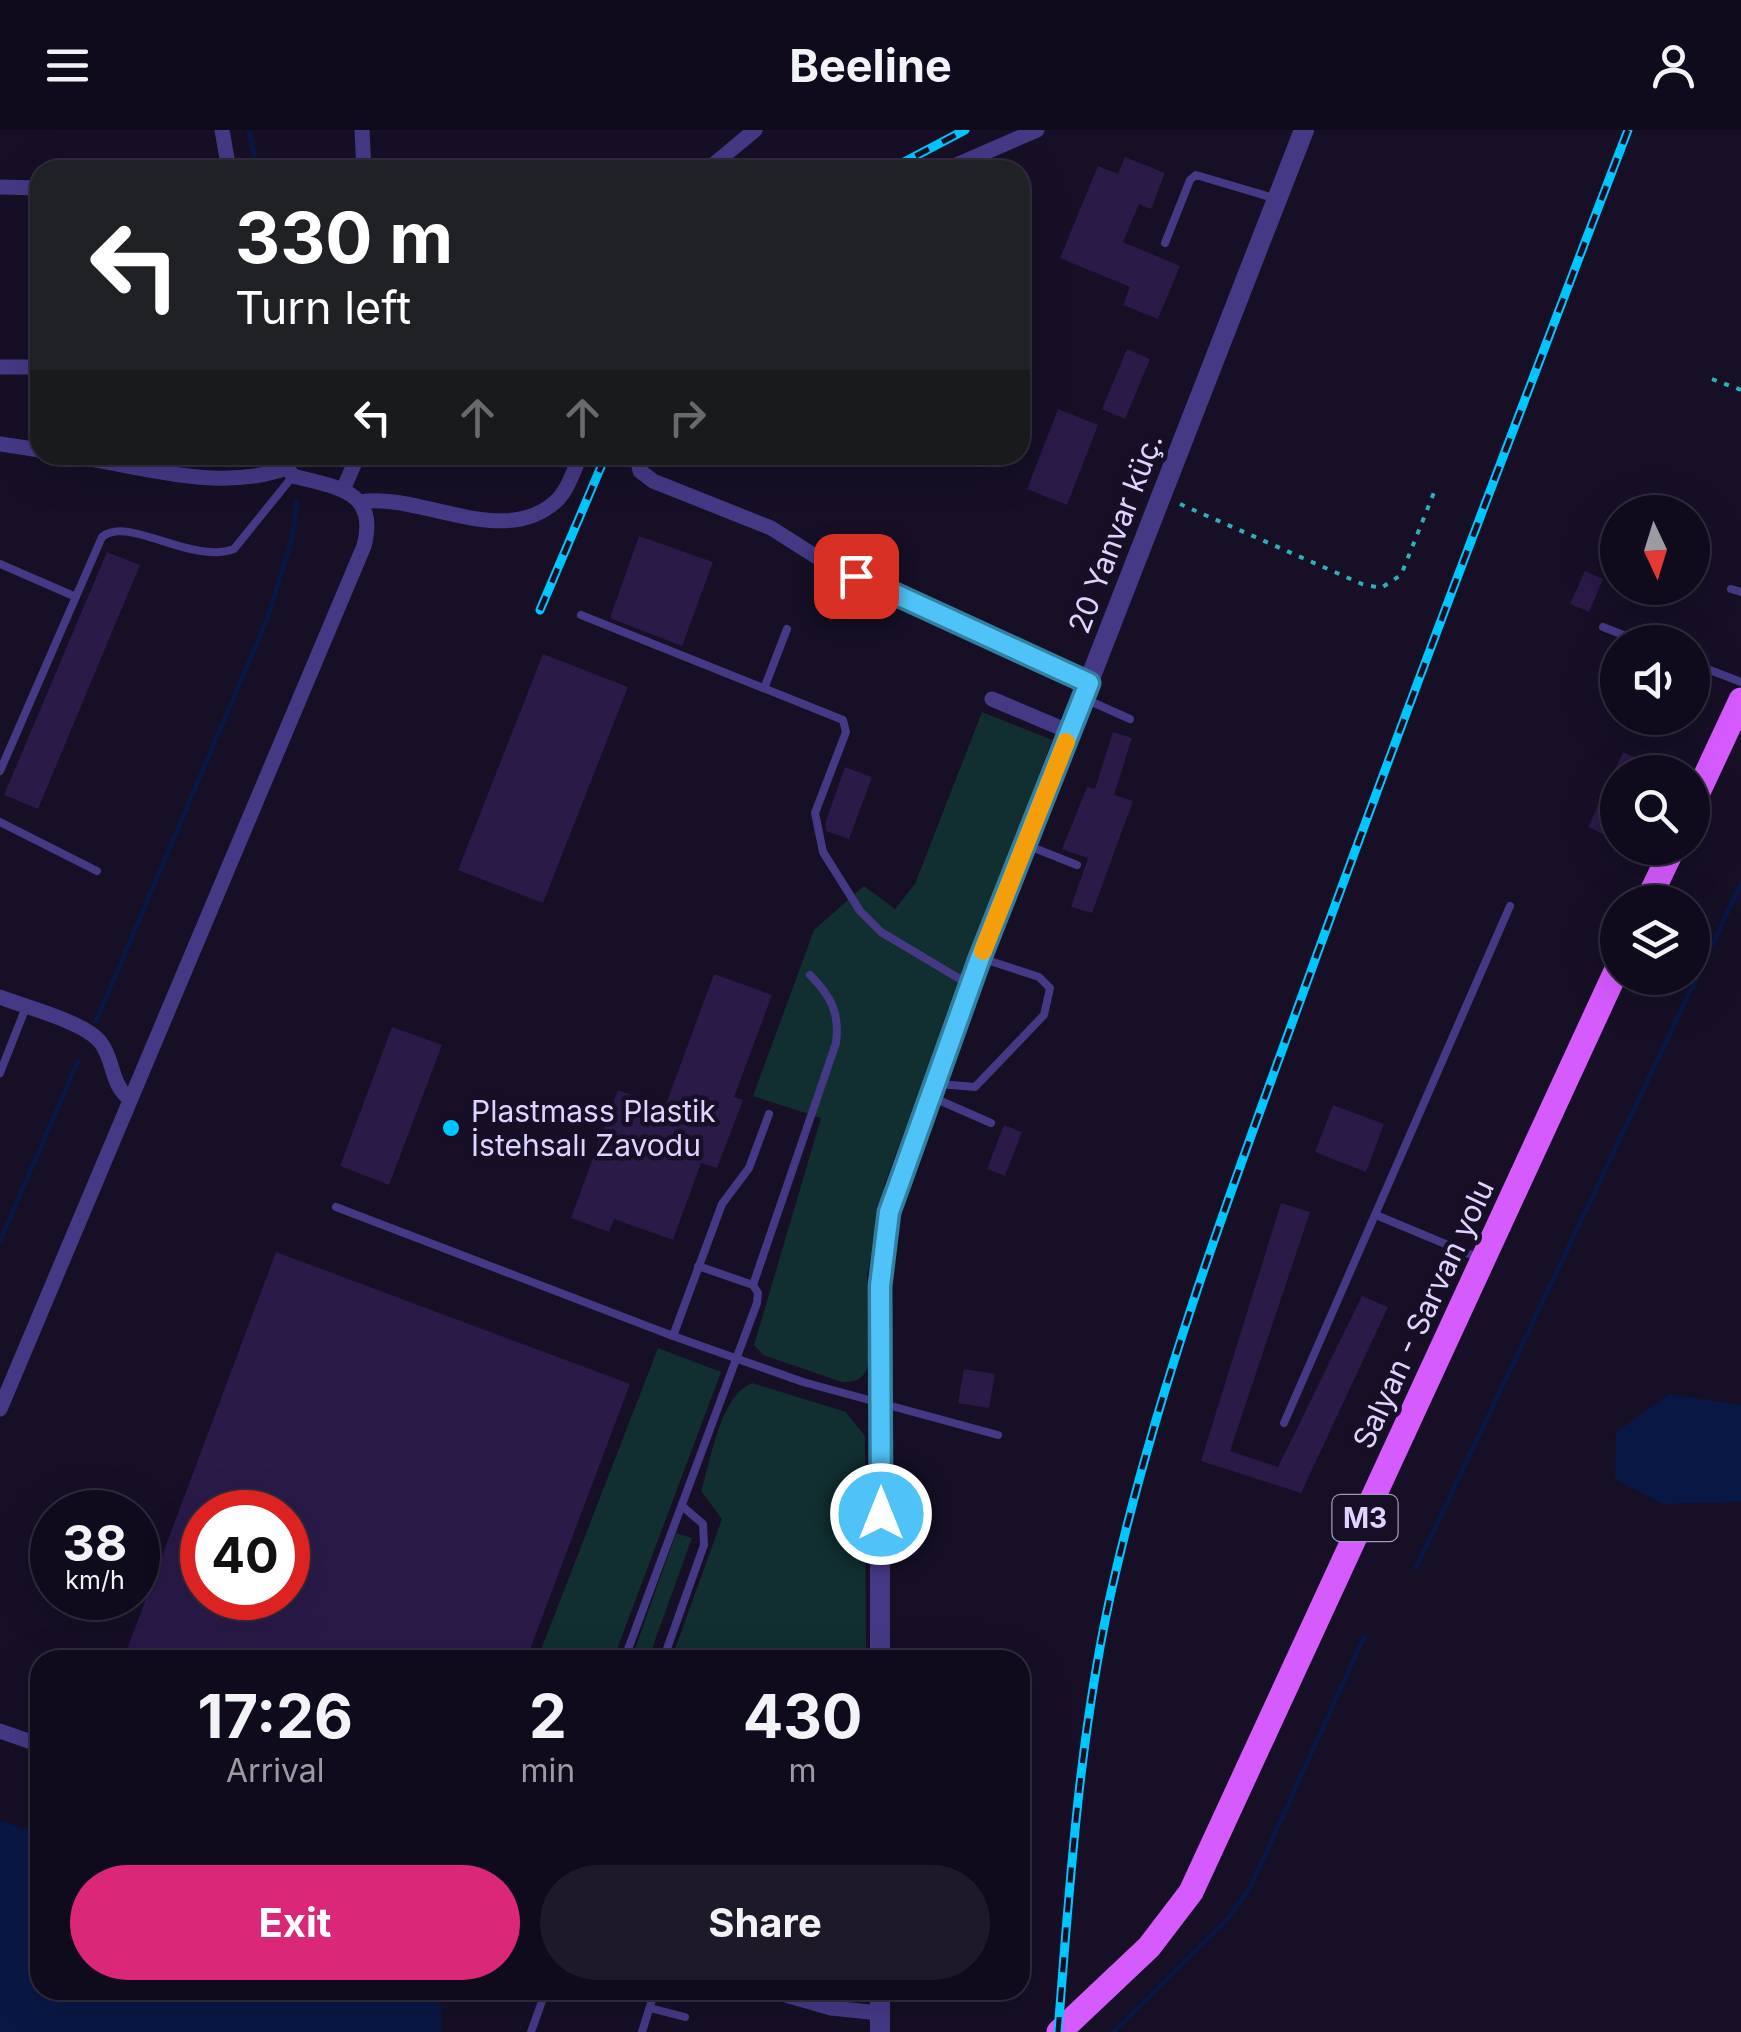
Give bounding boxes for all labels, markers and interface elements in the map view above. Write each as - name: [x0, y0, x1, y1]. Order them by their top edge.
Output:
- icon: menu: [40, 38, 95, 93]
- text: Beeline: [789, 38, 952, 93]
- icon: person: [1646, 38, 1701, 93]
- text: 330 m: [235, 195, 453, 280]
- icon: left: [70, 200, 200, 330]
- text: Turn left: [235, 280, 411, 335]
- icon: left: [345, 390, 400, 445]
- icon: ahead: [450, 390, 505, 445]
- icon: ahead: [555, 390, 610, 445]
- icon: right: [660, 390, 715, 445]
- street label: 20 Yanvar küç.: [1060, 428, 1170, 638]
- north arrow: [1600, 495, 1710, 605]
- map controls: [1600, 495, 1710, 995]
- pin: [814, 534, 899, 619]
- icon: arrive: [829, 549, 884, 604]
- button: sound: [1600, 625, 1710, 735]
- button: search: [1600, 755, 1710, 865]
- button: layers: [1600, 885, 1710, 995]
- place label: Plastmass Plastik İstehsalı Zavodu: [471, 1093, 716, 1163]
- marker: Plastmass Plastik İstehsalı Zavodu: [440, 1117, 462, 1139]
- street label: Salyan - Sarvan yolu: [1345, 1174, 1501, 1454]
- position arrow: [829, 1462, 933, 1566]
- speed limit sign: 40: [180, 1490, 310, 1620]
- road number: M3: [1332, 1495, 1398, 1541]
- text: 38: [63, 1513, 127, 1573]
- text: km/h: [65, 1565, 125, 1595]
- text: 17:26: [198, 1680, 353, 1752]
- text: 2: [529, 1680, 567, 1752]
- text: 430: [743, 1680, 863, 1752]
- text: Arrival: [226, 1751, 325, 1790]
- text: min: [521, 1751, 575, 1790]
- text: m: [789, 1751, 817, 1790]
- button: Exit: [70, 1865, 520, 1980]
- button: Share: [540, 1865, 990, 1980]

